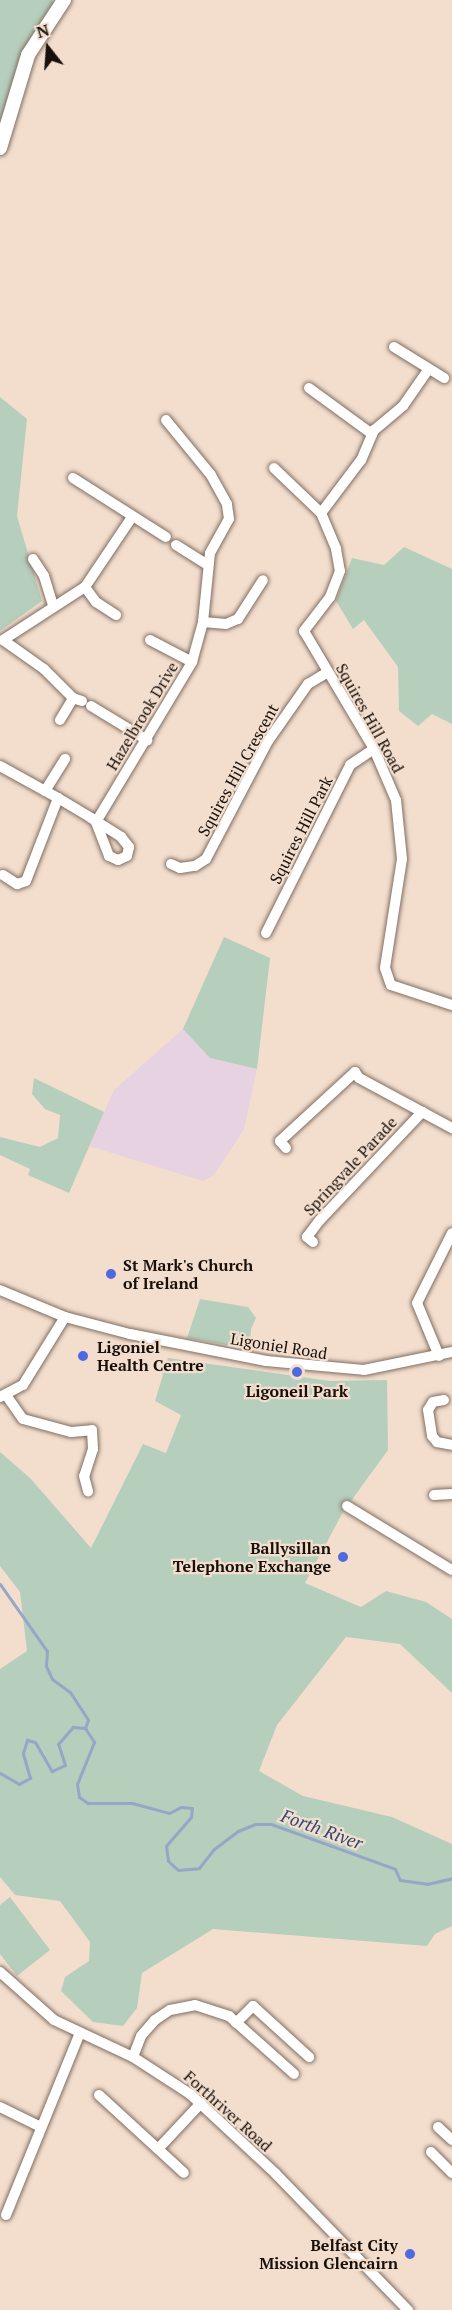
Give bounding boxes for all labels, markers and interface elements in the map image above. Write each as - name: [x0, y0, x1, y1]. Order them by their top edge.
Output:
- north arrow: [18, 18, 78, 78]
- text: N: [34, 18, 52, 43]
- street label: Hazelbrook Drive: [102, 658, 182, 774]
- street label: Squires Hill Road: [332, 660, 408, 776]
- street label: Squires Hill Crescent: [194, 700, 282, 840]
- street label: Squires Hill Park: [266, 773, 336, 887]
- street label: Springvale Parade: [299, 1113, 401, 1219]
- place label: St Mark's Church of Ireland: [123, 1255, 253, 1293]
- marker: St Mark's Church of Ireland: [104, 1267, 118, 1281]
- street label: Ligoniel Road: [229, 1329, 329, 1363]
- place label: Ligoniel Health Centre: [97, 1337, 204, 1375]
- marker: Ligoniel Health Centre: [74, 1347, 92, 1365]
- marker: Ligoneil Park: [290, 1365, 304, 1379]
- place label: Ligoneil Park: [246, 1381, 348, 1401]
- place label: Ballysillan Telephone Exchange: [173, 1538, 331, 1576]
- marker: Ballysillan Telephone Exchange: [336, 1550, 350, 1564]
- water label: Forth River: [278, 1804, 366, 1854]
- street label: Forthriver Road: [180, 2067, 276, 2155]
- place label: Belfast City Mission Glencairn: [259, 2235, 398, 2273]
- marker: Belfast City Mission Glencairn: [403, 2247, 417, 2261]

